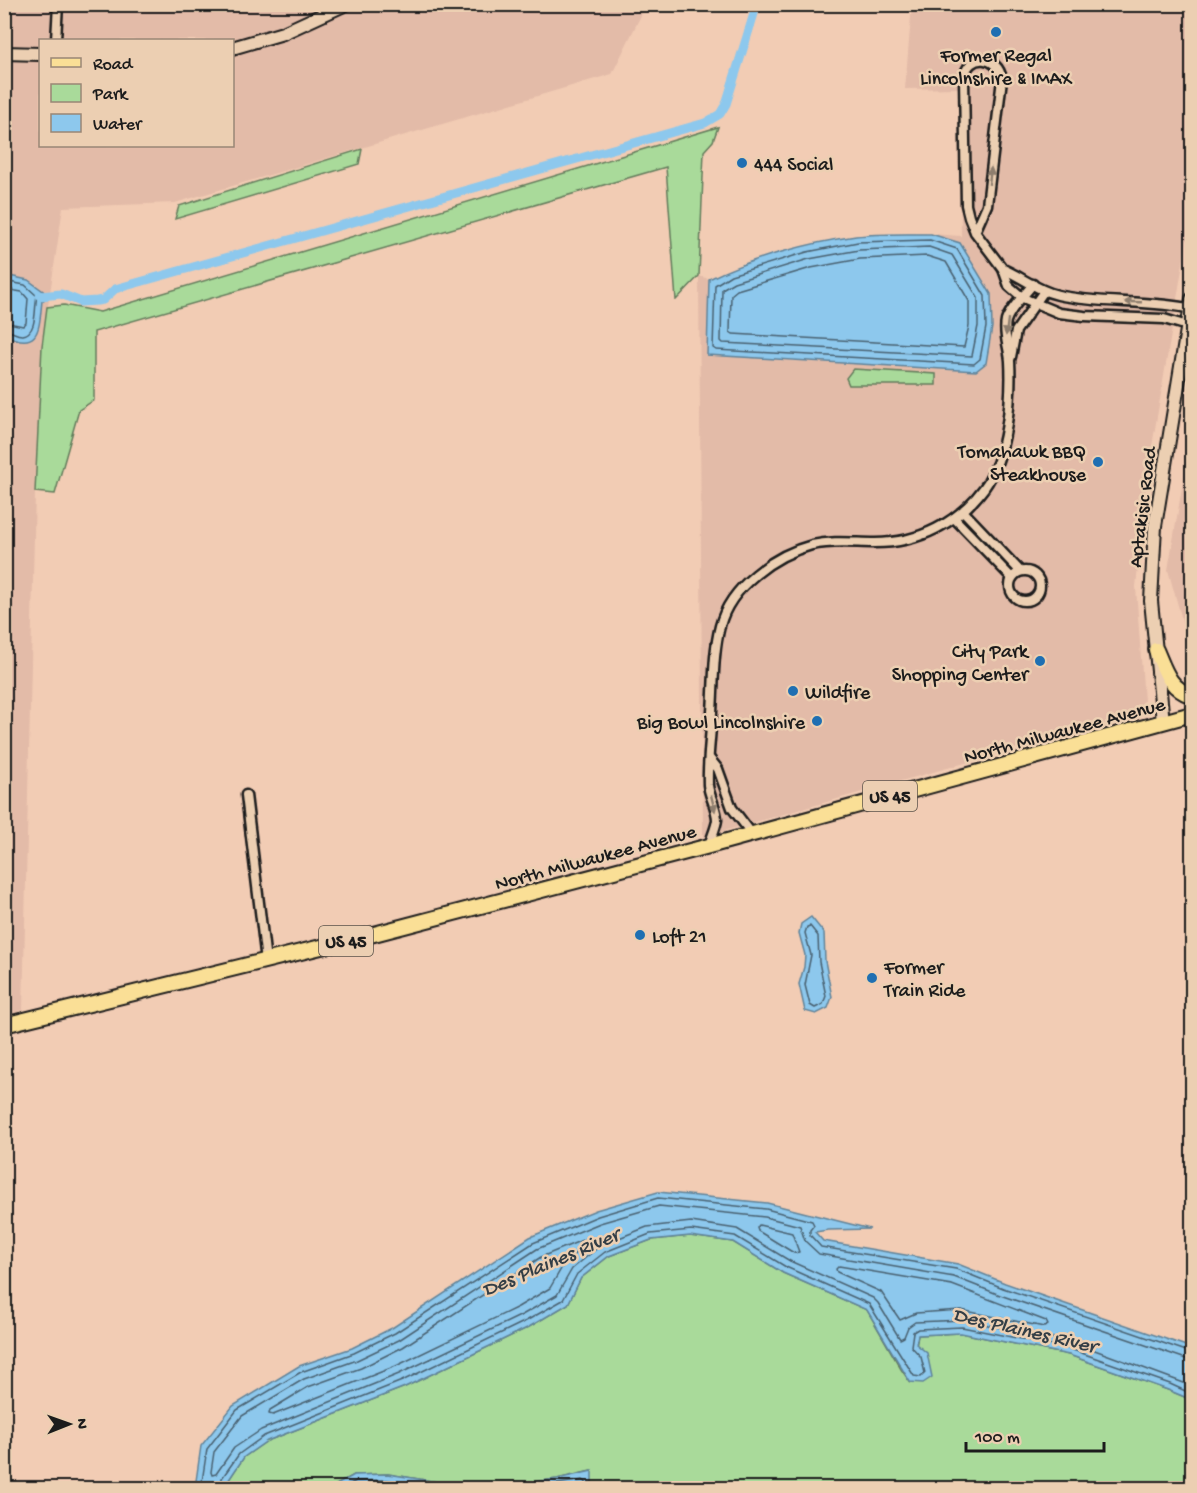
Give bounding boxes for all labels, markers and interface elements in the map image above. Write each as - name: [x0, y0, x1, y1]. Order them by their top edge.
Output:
- marker: Former Regal Lincolnshire & IMAX: [989, 25, 1003, 39]
- legend: [39, 39, 234, 147]
- place label: Former Regal Lincolnshire & IMAX: [920, 46, 1073, 92]
- text: Road: [93, 55, 134, 76]
- text: Park: [92, 85, 129, 106]
- text: Water: [93, 115, 143, 136]
- place label: 444 Social: [754, 155, 833, 178]
- marker: 444 Social: [735, 156, 749, 170]
- one-way arrow: [985, 167, 995, 186]
- one-way arrow: [1123, 297, 1142, 307]
- one-way arrow: [1002, 318, 1012, 337]
- place label: Tomahawk BBQ Steakhouse: [957, 442, 1087, 488]
- street label: Aptakisic Road: [1126, 444, 1164, 569]
- marker: Tomahawk BBQ Steakhouse: [1091, 455, 1105, 469]
- place label: City Park Shopping Center: [892, 642, 1030, 688]
- marker: City Park Shopping Center: [1033, 654, 1047, 668]
- place label: Wildfire: [805, 683, 871, 706]
- marker: Wildfire: [786, 684, 800, 698]
- street label: North Milwaukee Avenue: [962, 694, 1169, 770]
- place label: Big Bowl Lincolnshire: [636, 713, 806, 736]
- marker: Big Bowl Lincolnshire: [810, 714, 824, 728]
- road number: US 45: [863, 781, 917, 811]
- one-way arrow: [708, 793, 718, 812]
- street label: North Milwaukee Avenue: [493, 821, 700, 897]
- road number: US 45: [319, 926, 373, 956]
- place label: Loft 21: [652, 927, 707, 950]
- marker: Loft 21: [633, 928, 647, 942]
- place label: Former Train Ride: [883, 958, 966, 1004]
- marker: Former Train Ride: [865, 971, 879, 985]
- water label: Des Plaines River: [479, 1222, 628, 1304]
- water label: Des Plaines River: [950, 1304, 1103, 1362]
- north arrow: [39, 1394, 99, 1454]
- scale bar: [966, 1415, 1104, 1453]
- text: N: [71, 1418, 90, 1430]
- text: 100 m: [974, 1428, 1020, 1449]

